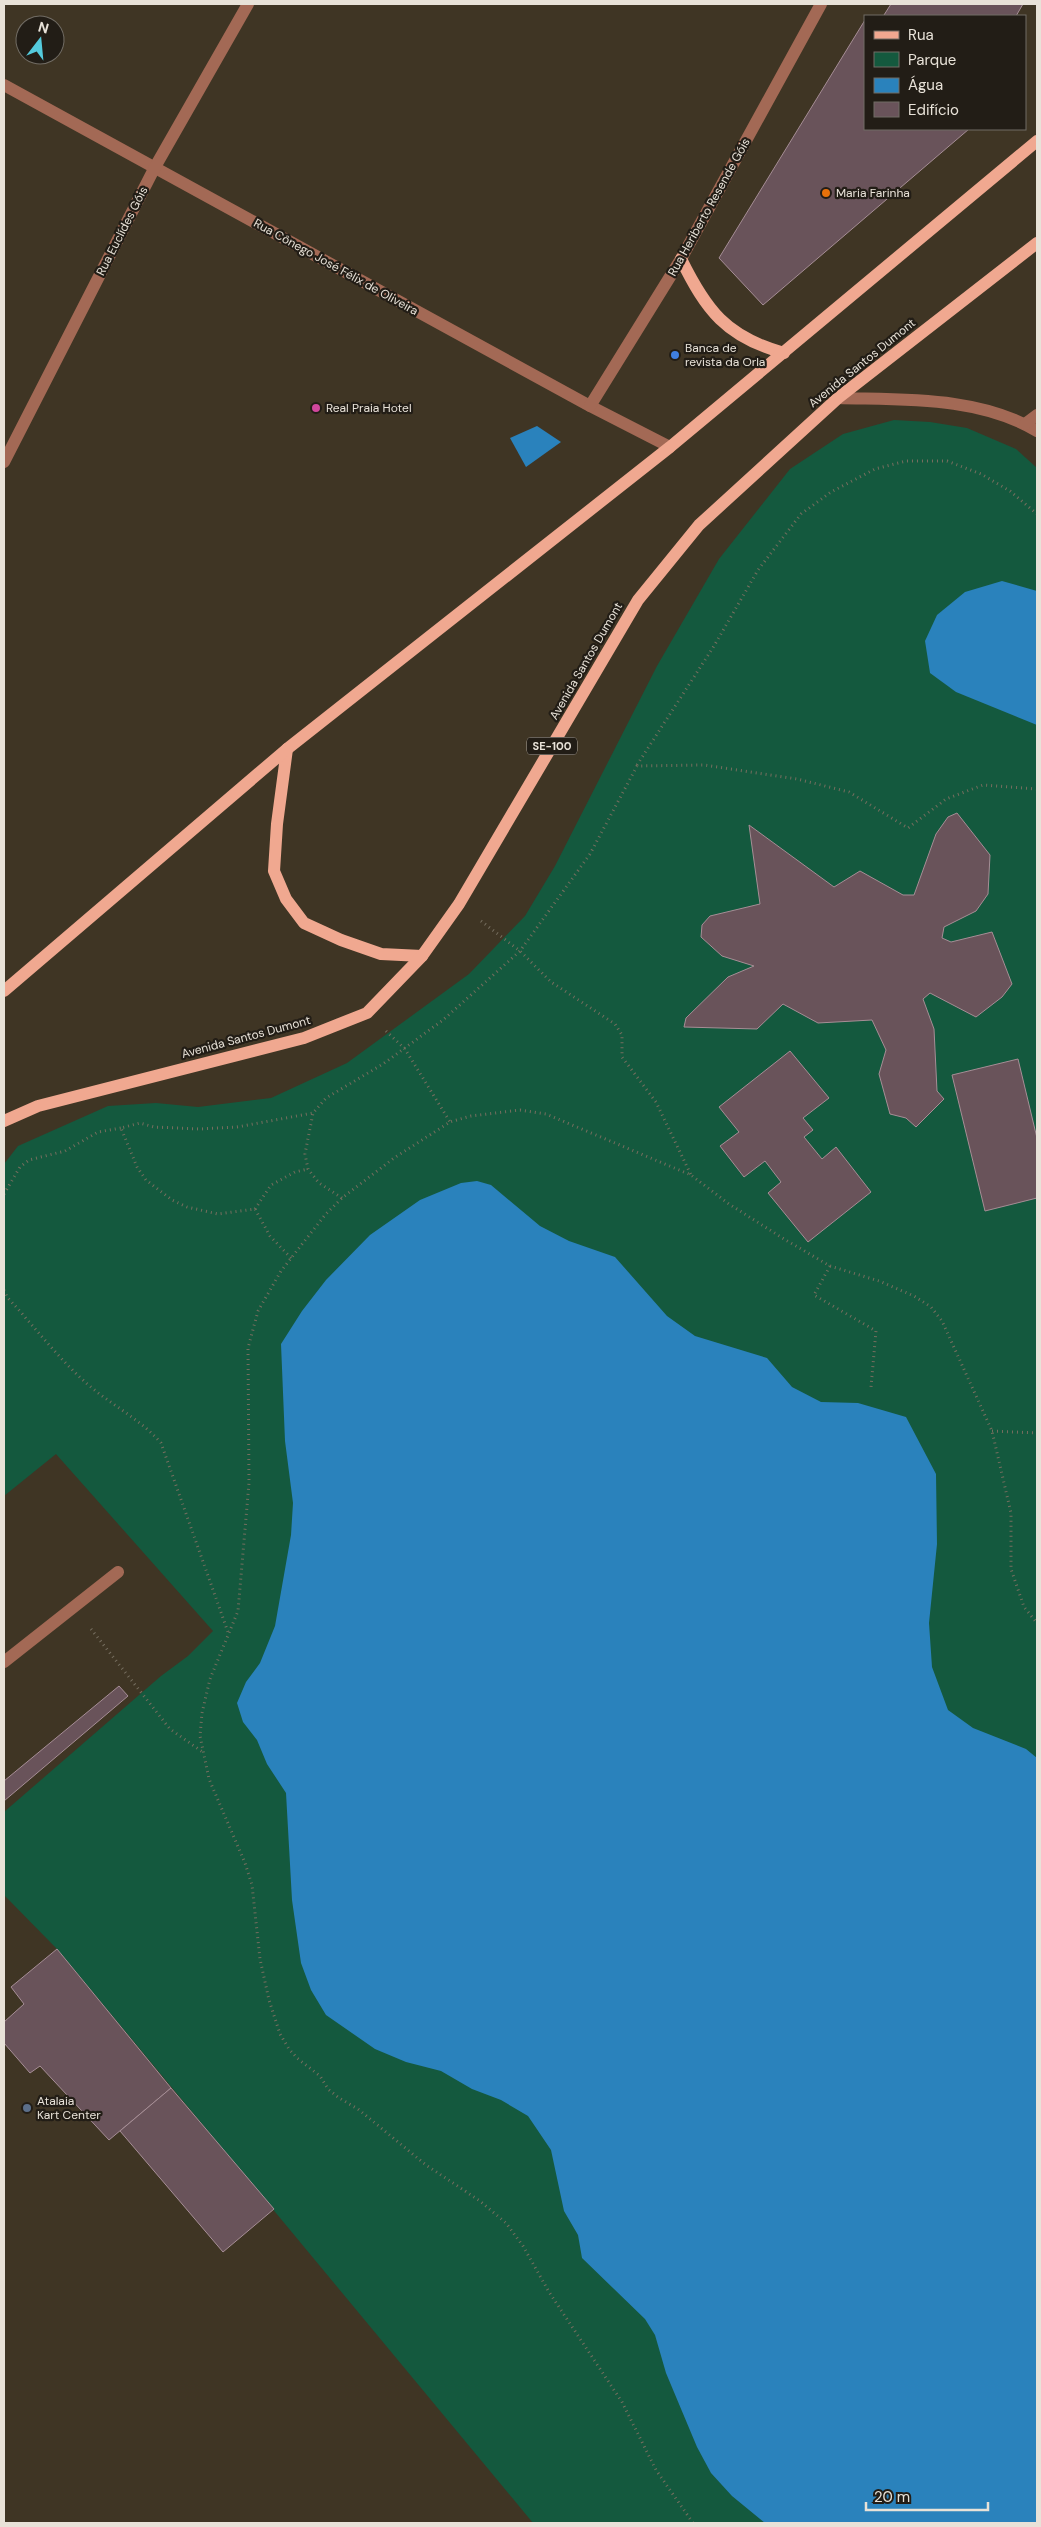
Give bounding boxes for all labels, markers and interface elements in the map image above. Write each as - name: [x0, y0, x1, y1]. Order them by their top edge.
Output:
- north arrow: [15, 15, 65, 65]
- legend: [864, 15, 1026, 130]
- text: N: [36, 17, 51, 38]
- text: Rua: [908, 25, 934, 45]
- text: Parque: [908, 50, 956, 70]
- text: Água: [908, 75, 943, 95]
- text: Edifício: [908, 100, 959, 120]
- street label: Rua Heriberto Resende Góis: [664, 135, 754, 279]
- street label: Rua Euclídes Góis: [93, 184, 151, 278]
- place label: Maria Farinha: [836, 185, 910, 201]
- marker: Maria Farinha: [820, 187, 832, 199]
- street label: Rua Cônego José Félix de Oliveira: [251, 215, 421, 319]
- street label: Avenida Santos Dumont: [805, 315, 919, 411]
- place label: Banca de revista da Orla: [685, 340, 765, 370]
- marker: Banca de revista da Orla: [669, 349, 681, 361]
- place label: Real Praia Hotel: [326, 400, 412, 416]
- marker: Real Praia Hotel: [310, 402, 322, 414]
- street label: Avenida Santos Dumont: [546, 599, 626, 723]
- road number: SE-100: [527, 738, 577, 754]
- street label: Avenida Santos Dumont: [180, 1012, 313, 1062]
- place label: Atalaia Kart Center: [37, 2093, 101, 2123]
- marker: Atalaia Kart Center: [21, 2102, 33, 2114]
- scale bar: [866, 2480, 988, 2512]
- text: 20 m: [874, 2487, 910, 2507]

